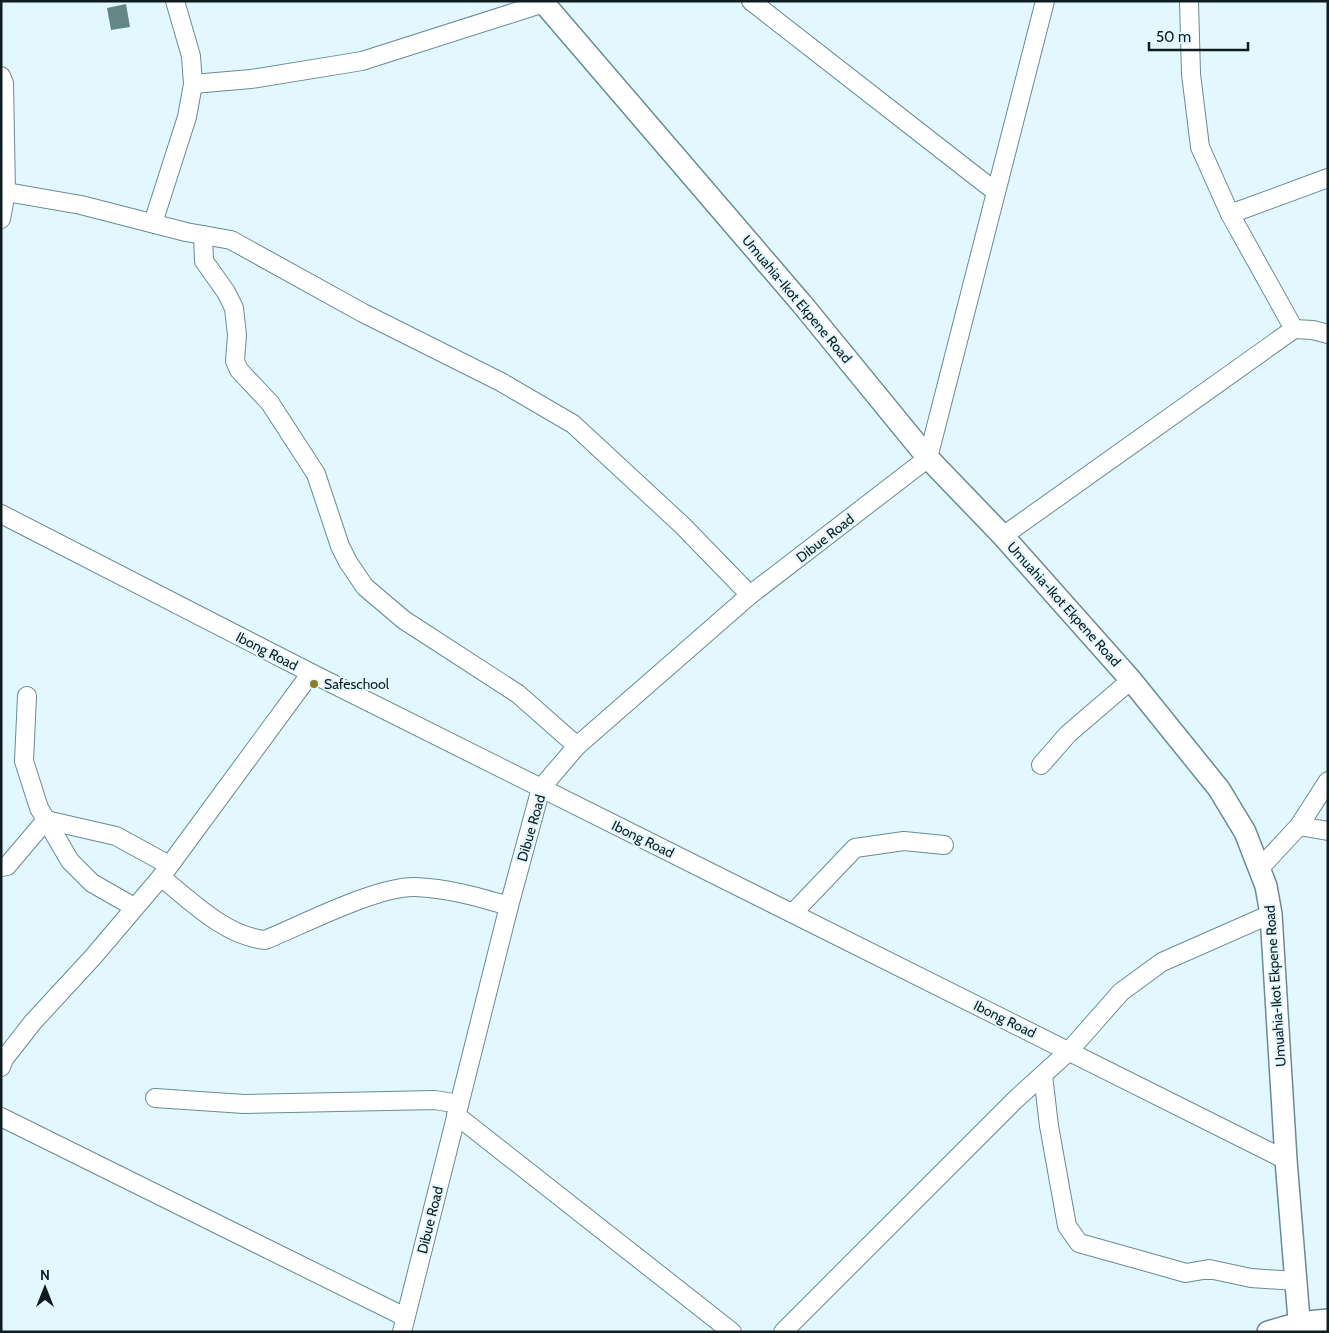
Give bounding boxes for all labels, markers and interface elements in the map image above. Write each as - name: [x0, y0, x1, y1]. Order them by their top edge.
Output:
- scale bar: [1149, 20, 1248, 52]
- text: 50 m: [1156, 28, 1191, 46]
- street label: Umuahia-Ikot Ekpene Road: [738, 231, 856, 367]
- street label: Dibue Road: [792, 510, 858, 566]
- street label: Umuahia-Ikot Ekpene Road: [1003, 538, 1125, 670]
- street label: Ibong Road: [233, 628, 301, 674]
- place label: Safeschool: [324, 675, 390, 693]
- marker: Safeschool: [308, 678, 320, 690]
- street label: Dibue Road: [513, 792, 549, 864]
- street label: Ibong Road: [609, 816, 677, 862]
- street label: Umuahia-Ikot Ekpene Road: [1260, 905, 1290, 1067]
- street label: Ibong Road: [971, 996, 1039, 1042]
- street label: Dibue Road: [413, 1184, 447, 1256]
- north arrow: [20, 1263, 70, 1313]
- text: N: [40, 1266, 50, 1284]

